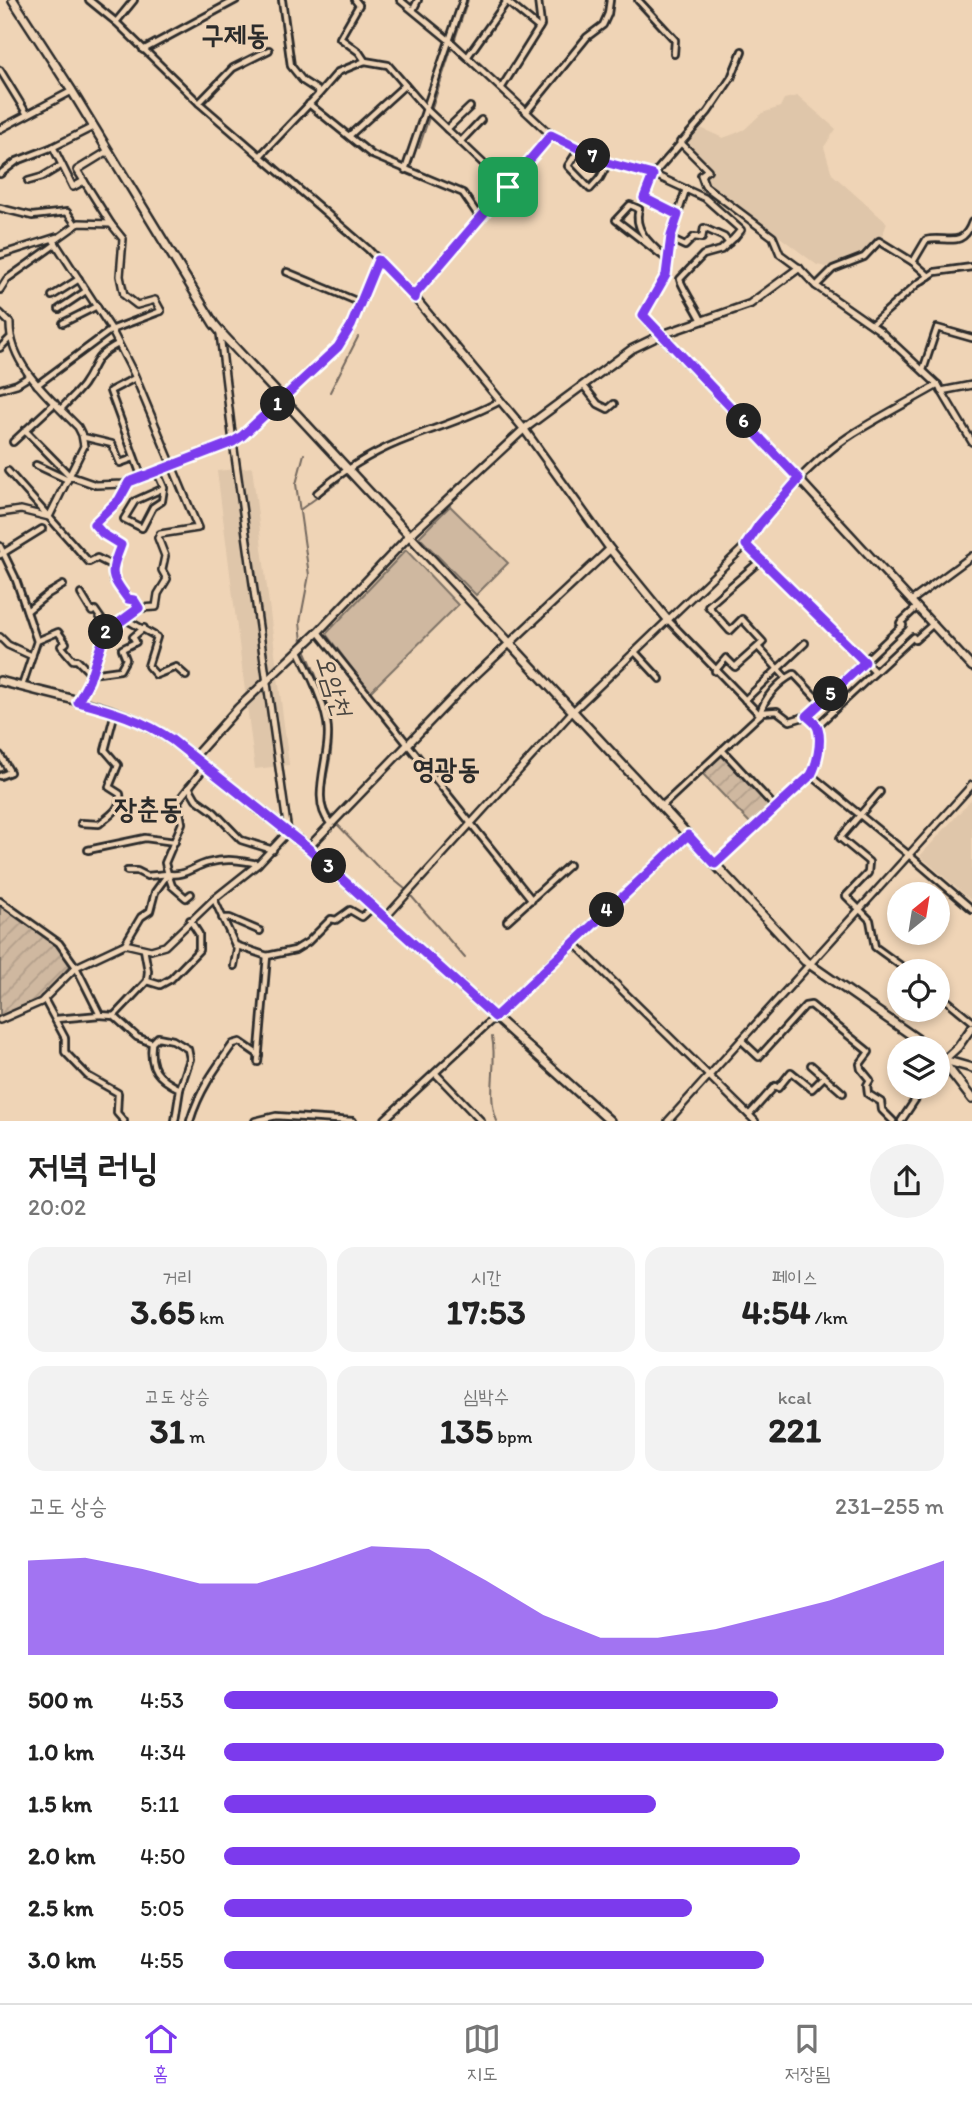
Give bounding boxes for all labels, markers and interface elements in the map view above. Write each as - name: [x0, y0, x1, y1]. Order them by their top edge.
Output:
- district label: 구제동: [201, 17, 269, 51]
- pin: 7: [576, 138, 610, 174]
- text: 7: [588, 144, 597, 167]
- pin: [478, 157, 538, 217]
- icon: arrive: [489, 168, 527, 206]
- pin: 1: [260, 386, 296, 422]
- text: 1: [273, 392, 282, 415]
- pin: 6: [726, 404, 762, 438]
- text: 6: [738, 409, 749, 432]
- pin: 2: [88, 614, 124, 650]
- text: 2: [101, 620, 111, 643]
- water label: 오암천: [309, 650, 360, 723]
- pin: 5: [814, 676, 848, 712]
- text: 5: [826, 682, 835, 705]
- district label: 영광동: [412, 751, 480, 785]
- district label: 장춘동: [114, 791, 182, 825]
- pin: 3: [312, 848, 346, 884]
- text: 3: [323, 854, 334, 877]
- north arrow: [887, 882, 950, 945]
- map controls: [887, 882, 950, 1099]
- pin: 4: [590, 892, 624, 928]
- text: 4: [601, 898, 612, 921]
- button: locate: [887, 959, 950, 1022]
- button: layers: [887, 1036, 950, 1099]
- text: 저녁 러닝: [28, 1144, 159, 1190]
- button: share: [870, 1144, 944, 1218]
- text: 20:02: [28, 1193, 86, 1221]
- text: 거리: [162, 1266, 193, 1289]
- text: 시간: [471, 1266, 501, 1289]
- text: 페이스: [772, 1266, 818, 1289]
- text: 3.65: [130, 1291, 195, 1333]
- text: 17:53: [446, 1291, 526, 1333]
- text: 4:54: [741, 1291, 810, 1333]
- text: km: [195, 1306, 224, 1329]
- text: /km: [810, 1306, 848, 1329]
- text: 고도 상승: [145, 1385, 210, 1408]
- text: 심박수: [463, 1385, 509, 1408]
- text: kcal: [778, 1386, 812, 1409]
- text: 221: [768, 1409, 821, 1451]
- text: 31: [150, 1410, 185, 1452]
- text: 135: [439, 1410, 493, 1452]
- text: m: [185, 1425, 205, 1448]
- text: bpm: [493, 1425, 533, 1448]
- text: 고도 상승: [28, 1492, 107, 1520]
- text: 231–255 m: [835, 1492, 944, 1520]
- text: 500 m: [28, 1686, 93, 1714]
- text: 4:53: [140, 1686, 184, 1714]
- text: 1.0 km: [28, 1738, 94, 1766]
- text: 4:34: [140, 1738, 186, 1766]
- text: 1.5 km: [28, 1790, 92, 1818]
- text: 5:11: [140, 1790, 179, 1818]
- text: 2.0 km: [28, 1842, 96, 1870]
- text: 4:50: [140, 1842, 186, 1870]
- text: 2.5 km: [28, 1894, 93, 1922]
- text: 5:05: [140, 1894, 184, 1922]
- text: 3.0 km: [28, 1946, 96, 1974]
- text: 4:55: [140, 1946, 184, 1974]
- tab: 홈: [142, 2020, 180, 2087]
- tab: 지도: [463, 2020, 501, 2087]
- tab: 저장됨: [784, 2020, 830, 2087]

